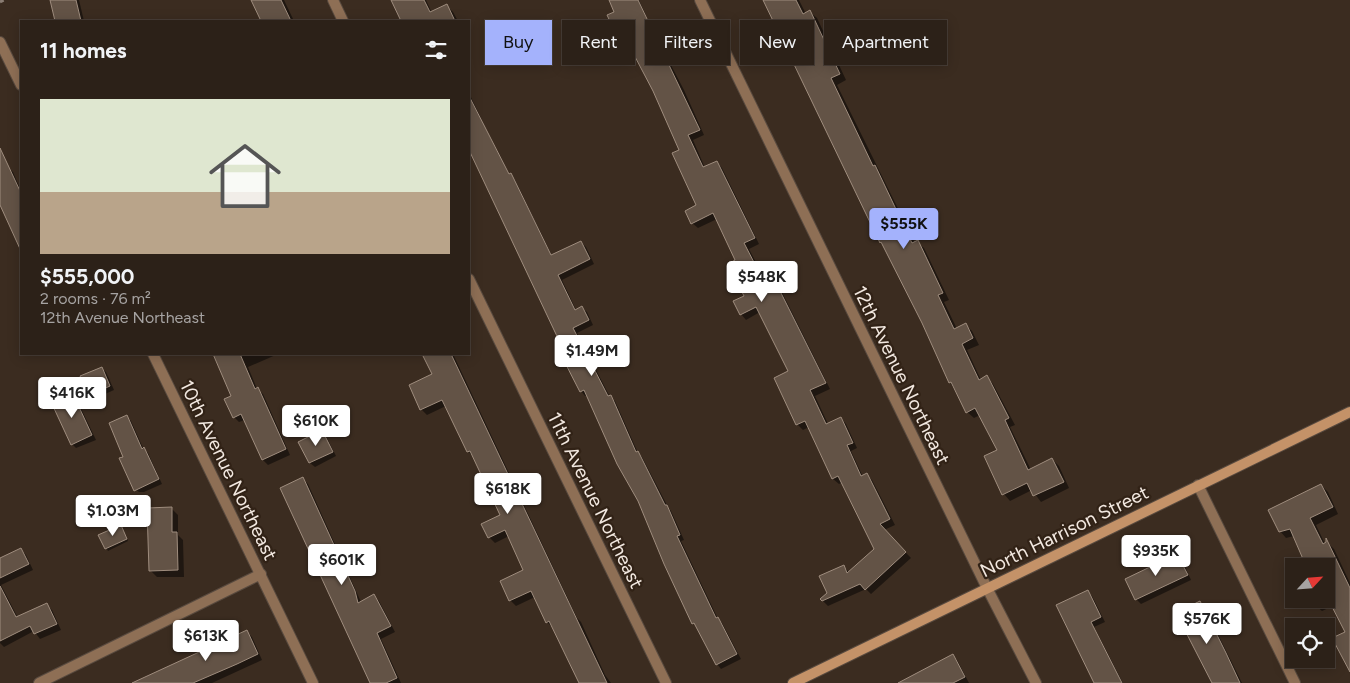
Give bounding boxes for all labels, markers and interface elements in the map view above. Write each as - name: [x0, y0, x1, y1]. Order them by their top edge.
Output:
- chip: Buy: [485, 20, 552, 65]
- chip: Rent: [562, 20, 635, 65]
- chip: Filters: [645, 20, 730, 65]
- chip: New: [740, 20, 814, 65]
- chip: Apartment: [824, 20, 947, 65]
- icon: filters: [422, 36, 450, 64]
- text: 11 homes: [40, 38, 127, 63]
- icon: home: [200, 131, 290, 221]
- pin: $555K: [869, 208, 939, 250]
- text: $555K: [880, 214, 928, 233]
- pin: $548K: [727, 260, 797, 303]
- text: $555,000: [40, 264, 134, 289]
- text: $548K: [738, 267, 786, 286]
- street label: 12th Avenue Northeast: [848, 282, 955, 468]
- text: 2 rooms · 76 m²: [40, 289, 151, 308]
- text: 12th Avenue Northeast: [40, 308, 205, 327]
- pin: $1.49M: [551, 334, 633, 377]
- text: $1.49M: [566, 341, 618, 360]
- pin: $416K: [37, 376, 107, 419]
- street label: 10th Avenue Northeast: [175, 376, 282, 564]
- text: $416K: [49, 383, 95, 402]
- pin: $610K: [281, 404, 351, 447]
- street label: 11th Avenue Northeast: [543, 408, 648, 592]
- text: $610K: [293, 411, 339, 430]
- pin: $618K: [473, 472, 543, 515]
- text: $618K: [485, 479, 531, 498]
- street label: North Harrison Street: [976, 481, 1152, 582]
- pin: $1.03M: [72, 494, 154, 537]
- text: $1.03M: [87, 501, 139, 520]
- pin: $935K: [1121, 534, 1191, 577]
- text: $935K: [1133, 541, 1180, 560]
- pin: $601K: [307, 544, 377, 586]
- text: $601K: [319, 550, 365, 569]
- north arrow: [1285, 558, 1335, 608]
- map controls: [1285, 558, 1335, 668]
- pin: $576K: [1172, 602, 1242, 645]
- text: $576K: [1184, 609, 1231, 628]
- button: locate: [1285, 618, 1335, 668]
- pin: $613K: [171, 620, 241, 662]
- text: $613K: [184, 626, 228, 645]

